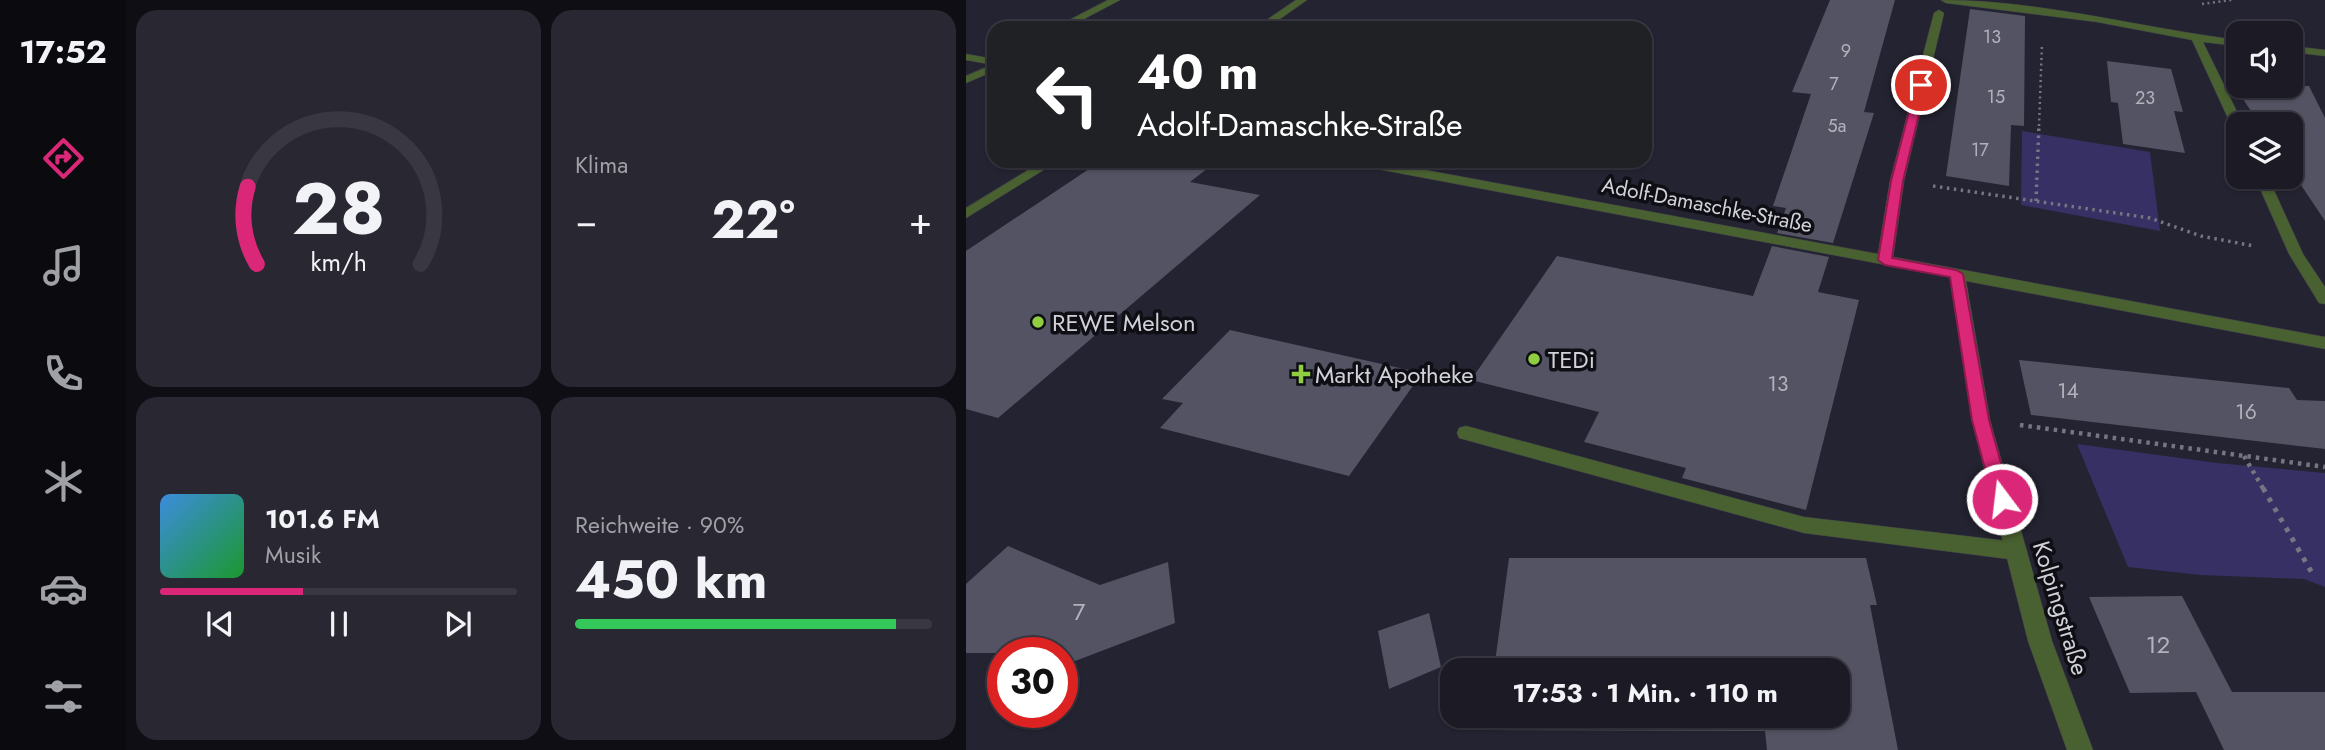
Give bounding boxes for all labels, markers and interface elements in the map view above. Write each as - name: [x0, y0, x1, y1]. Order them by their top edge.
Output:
- map controls: [2226, 21, 2303, 189]
- button: sound: [2226, 21, 2303, 98]
- house number: 13: [1983, 24, 2001, 50]
- text: 17:52: [19, 29, 107, 75]
- text: 40 m: [1137, 37, 1259, 107]
- house number: 9: [1841, 38, 1851, 64]
- icon: left: [1022, 49, 1113, 140]
- pin: [1891, 55, 1951, 115]
- icon: arrive: [1902, 66, 1940, 104]
- house number: 7: [1829, 71, 1839, 97]
- house number: 15: [1987, 84, 2005, 110]
- house number: 23: [2135, 85, 2155, 111]
- text: Adolf-Damaschke-Straße: [1137, 102, 1463, 148]
- button: layers: [2226, 112, 2303, 189]
- house number: 5a: [1828, 113, 1846, 139]
- icon: directions: [39, 134, 88, 183]
- house number: 17: [1971, 137, 1989, 163]
- text: Klima: [575, 148, 628, 182]
- text: 28: [292, 157, 385, 262]
- street label: Adolf-Damaschke-Straße: [1599, 170, 1815, 240]
- text: 22°: [711, 182, 795, 258]
- text: −: [575, 193, 597, 248]
- text: +: [909, 193, 932, 248]
- icon: music: [39, 241, 88, 290]
- text: km/h: [310, 244, 367, 280]
- place label: REWE Melson: [1052, 305, 1196, 340]
- marker: REWE Melson: [1030, 314, 1046, 330]
- place label: TEDi: [1548, 342, 1595, 377]
- icon: phone: [39, 349, 88, 398]
- marker: TEDi: [1526, 351, 1542, 367]
- place label: Markt Apotheke: [1315, 357, 1474, 392]
- marker: Markt Apotheke: [1293, 366, 1309, 382]
- house number: 13: [1768, 369, 1788, 399]
- house number: 14: [2057, 376, 2079, 406]
- house number: 16: [2235, 397, 2257, 427]
- icon: climate: [39, 457, 88, 506]
- position arrow: [1965, 462, 2039, 536]
- text: 101.6 FM: [265, 500, 380, 538]
- text: Reichweite · 90%: [575, 508, 744, 542]
- street label: Kolpingstraße: [2024, 537, 2098, 679]
- text: Musik: [265, 538, 321, 572]
- text: 450 km: [575, 542, 768, 618]
- icon: car: [39, 564, 88, 613]
- house number: 7: [1073, 594, 1086, 629]
- icon: previous: [201, 605, 239, 643]
- icon: pause: [320, 605, 358, 643]
- icon: next: [439, 605, 477, 643]
- house number: 12: [2146, 627, 2170, 662]
- speed limit sign: 30: [987, 637, 1078, 728]
- icon: filters: [39, 672, 88, 721]
- text: 17:53 · 1 Min. · 110 m: [1512, 674, 1778, 712]

